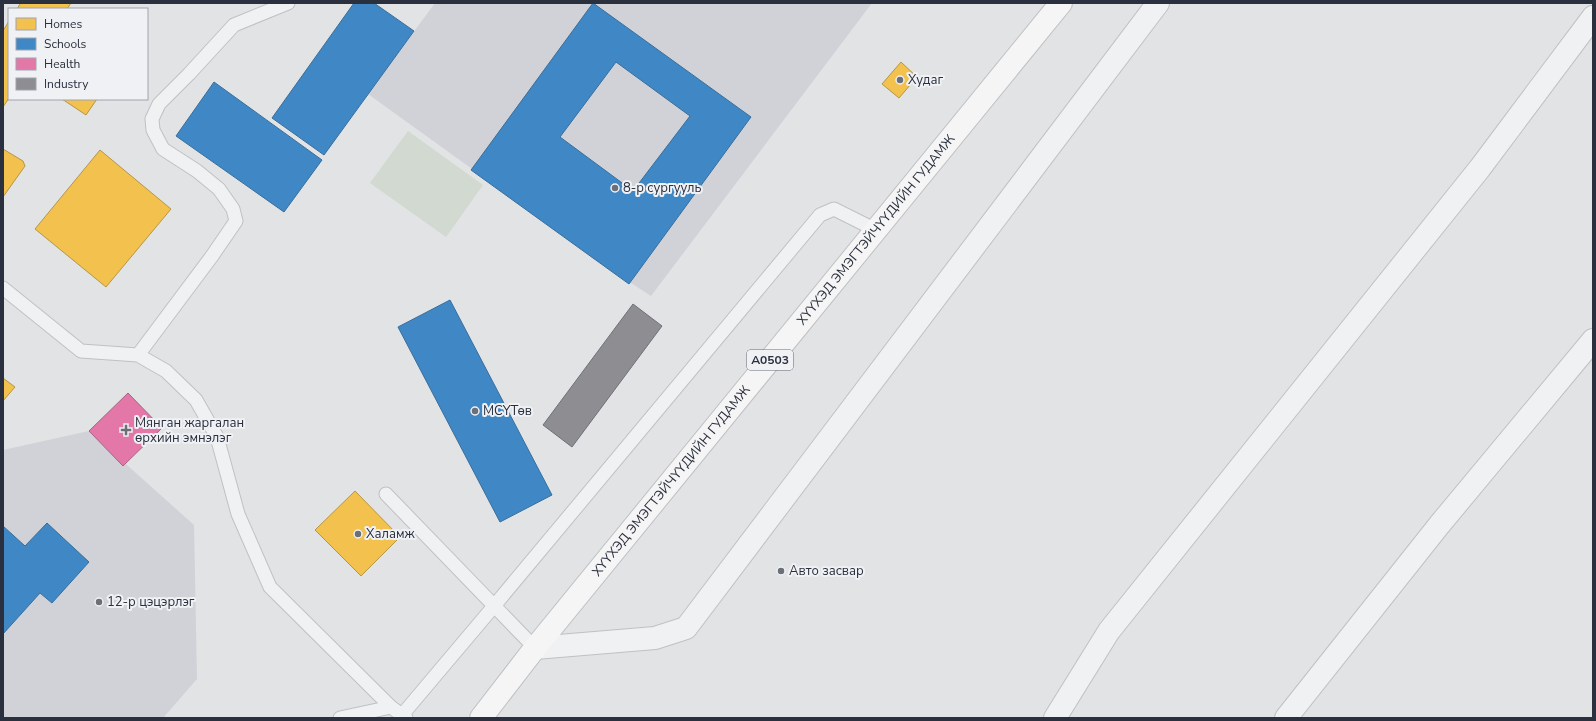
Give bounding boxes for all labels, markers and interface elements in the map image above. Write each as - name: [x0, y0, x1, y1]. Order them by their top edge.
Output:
- legend: [8, 8, 148, 100]
- text: Homes: [44, 16, 82, 32]
- text: Schools: [44, 36, 87, 52]
- text: Health: [44, 56, 80, 72]
- place label: Худаг: [908, 71, 944, 89]
- marker: Худаг: [895, 75, 905, 85]
- text: Industry: [44, 76, 89, 92]
- street label: ХҮҮХЭД ЭМЭГТЭЙЧҮҮДИЙН ГУДАМЖ: [793, 130, 959, 329]
- place label: 8-р сургууль: [623, 179, 701, 197]
- marker: 8-р сургууль: [610, 183, 620, 193]
- road number: A0503: [747, 350, 793, 370]
- street label: ХҮҮХЭД ЭМЭГТЭЙЧҮҮДИЙН ГУДАМЖ: [588, 381, 755, 580]
- place label: МСҮТөв: [483, 402, 532, 420]
- marker: МСҮТөв: [470, 406, 480, 416]
- place label: Мянган жаргалан өрхийн эмнэлэг: [135, 414, 244, 447]
- marker: Мянган жаргалан өрхийн эмнэлэг: [120, 424, 132, 436]
- place label: Халамж: [366, 525, 415, 543]
- marker: Халамж: [353, 529, 363, 539]
- place label: Авто засвар: [789, 562, 864, 580]
- marker: Авто засвар: [776, 566, 786, 576]
- place label: 12-р цэцэрлэг: [107, 593, 195, 611]
- marker: 12-р цэцэрлэг: [94, 597, 104, 607]

